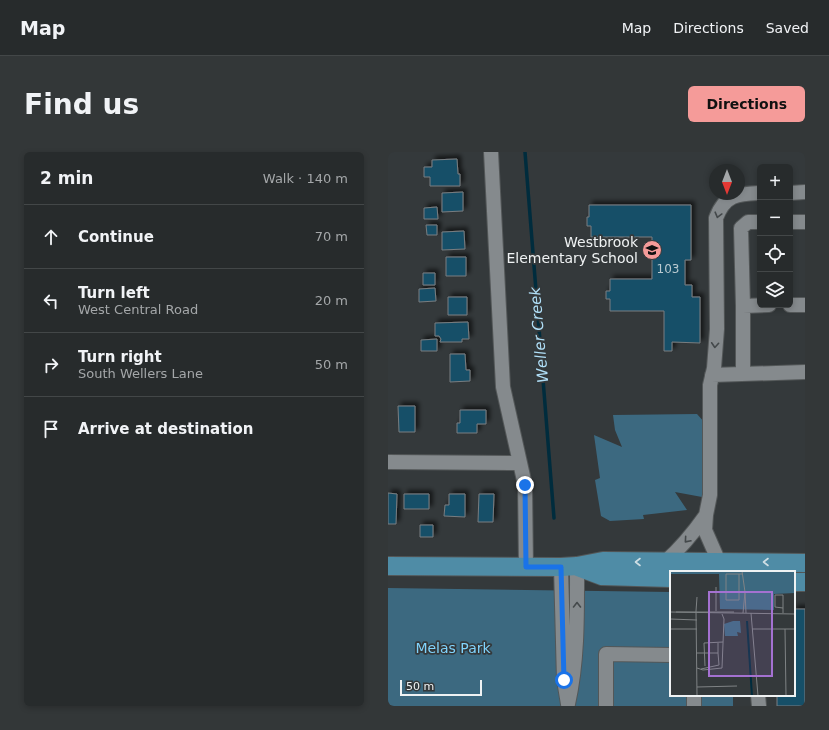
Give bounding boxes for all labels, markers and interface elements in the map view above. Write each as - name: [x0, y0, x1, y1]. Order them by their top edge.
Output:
- text: Map: [20, 17, 65, 39]
- text: Map: [622, 20, 651, 36]
- text: Directions: [673, 20, 744, 36]
- text: Saved: [766, 20, 809, 36]
- button: Directions: [688, 86, 805, 122]
- text: Find us: [24, 88, 139, 121]
- north arrow: [709, 164, 745, 200]
- map controls: [757, 164, 793, 308]
- button: +: [757, 164, 793, 200]
- text: 2 min: [40, 168, 93, 188]
- text: Walk · 140 m: [263, 171, 348, 186]
- button: −: [757, 200, 793, 236]
- one-way arrow: [714, 212, 723, 219]
- icon: ahead: [40, 226, 62, 248]
- text: Continue: [78, 228, 154, 246]
- text: 70 m: [315, 229, 348, 244]
- place label: Westbrook Elementary School: [506, 234, 639, 266]
- button: locate: [757, 236, 793, 272]
- school or university icon: Westbrook Elementary School: [641, 239, 663, 261]
- house number: 103: [657, 262, 679, 276]
- button: layers: [757, 272, 793, 308]
- text: Turn left: [78, 284, 150, 302]
- water label: Weller Creek: [526, 285, 552, 384]
- icon: left: [40, 290, 62, 312]
- text: 20 m: [315, 293, 348, 308]
- text: West Central Road: [78, 302, 198, 317]
- one-way arrow: [711, 342, 720, 348]
- text: Turn right: [78, 348, 162, 366]
- icon: right: [40, 354, 62, 376]
- text: 50 m: [315, 357, 348, 372]
- text: South Wellers Lane: [78, 366, 203, 381]
- icon: arrive: [40, 418, 62, 440]
- text: Arrive at destination: [78, 420, 253, 438]
- route end: [516, 476, 534, 494]
- one-way arrow: [685, 535, 692, 543]
- one-way arrow: [635, 557, 641, 566]
- one-way arrow: [763, 558, 769, 566]
- inset map: [670, 571, 795, 696]
- one-way arrow: [573, 602, 581, 608]
- park label: Melas Park: [415, 640, 491, 656]
- route start: [555, 671, 573, 689]
- scale bar: [400, 678, 482, 697]
- text: 50 m: [406, 680, 434, 693]

